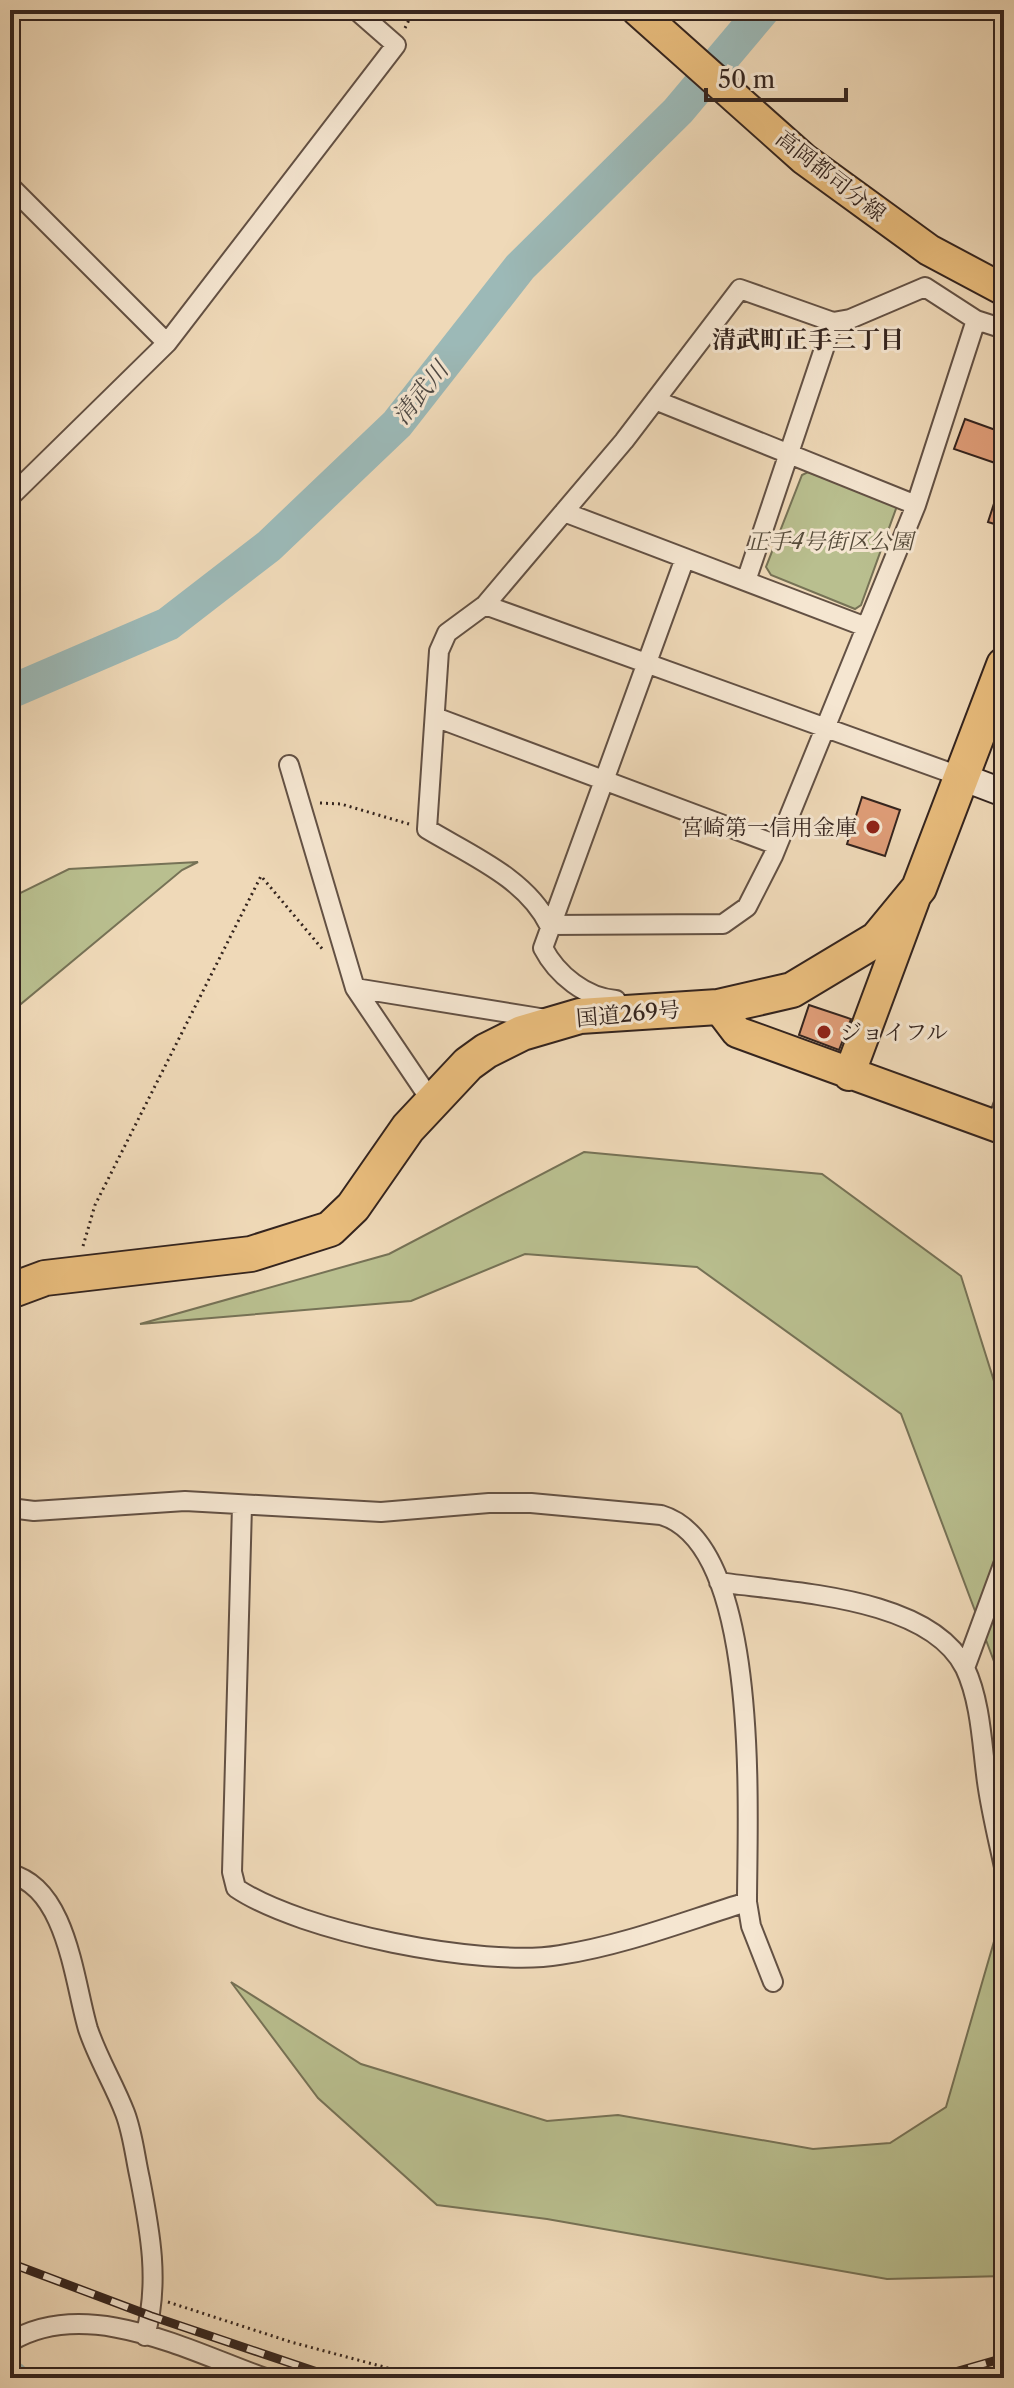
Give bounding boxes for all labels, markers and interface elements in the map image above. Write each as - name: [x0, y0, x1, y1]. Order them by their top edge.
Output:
- scale bar: [706, 52, 846, 102]
- text: 50 m: [718, 65, 775, 94]
- street label: 高岡都司分線: [771, 125, 891, 227]
- district label: 清武町正手三丁目: [712, 325, 904, 354]
- water label: 清武川: [386, 354, 456, 430]
- park label: 正手4号街区公園: [747, 528, 916, 555]
- place label: 宮崎第一信用金庫: [681, 814, 857, 841]
- marker: 宮崎第一信用金庫: [864, 818, 882, 836]
- street label: 国道269号: [575, 996, 681, 1032]
- place label: ジョイフル: [840, 1019, 948, 1046]
- marker: ジョイフル: [815, 1023, 833, 1041]

